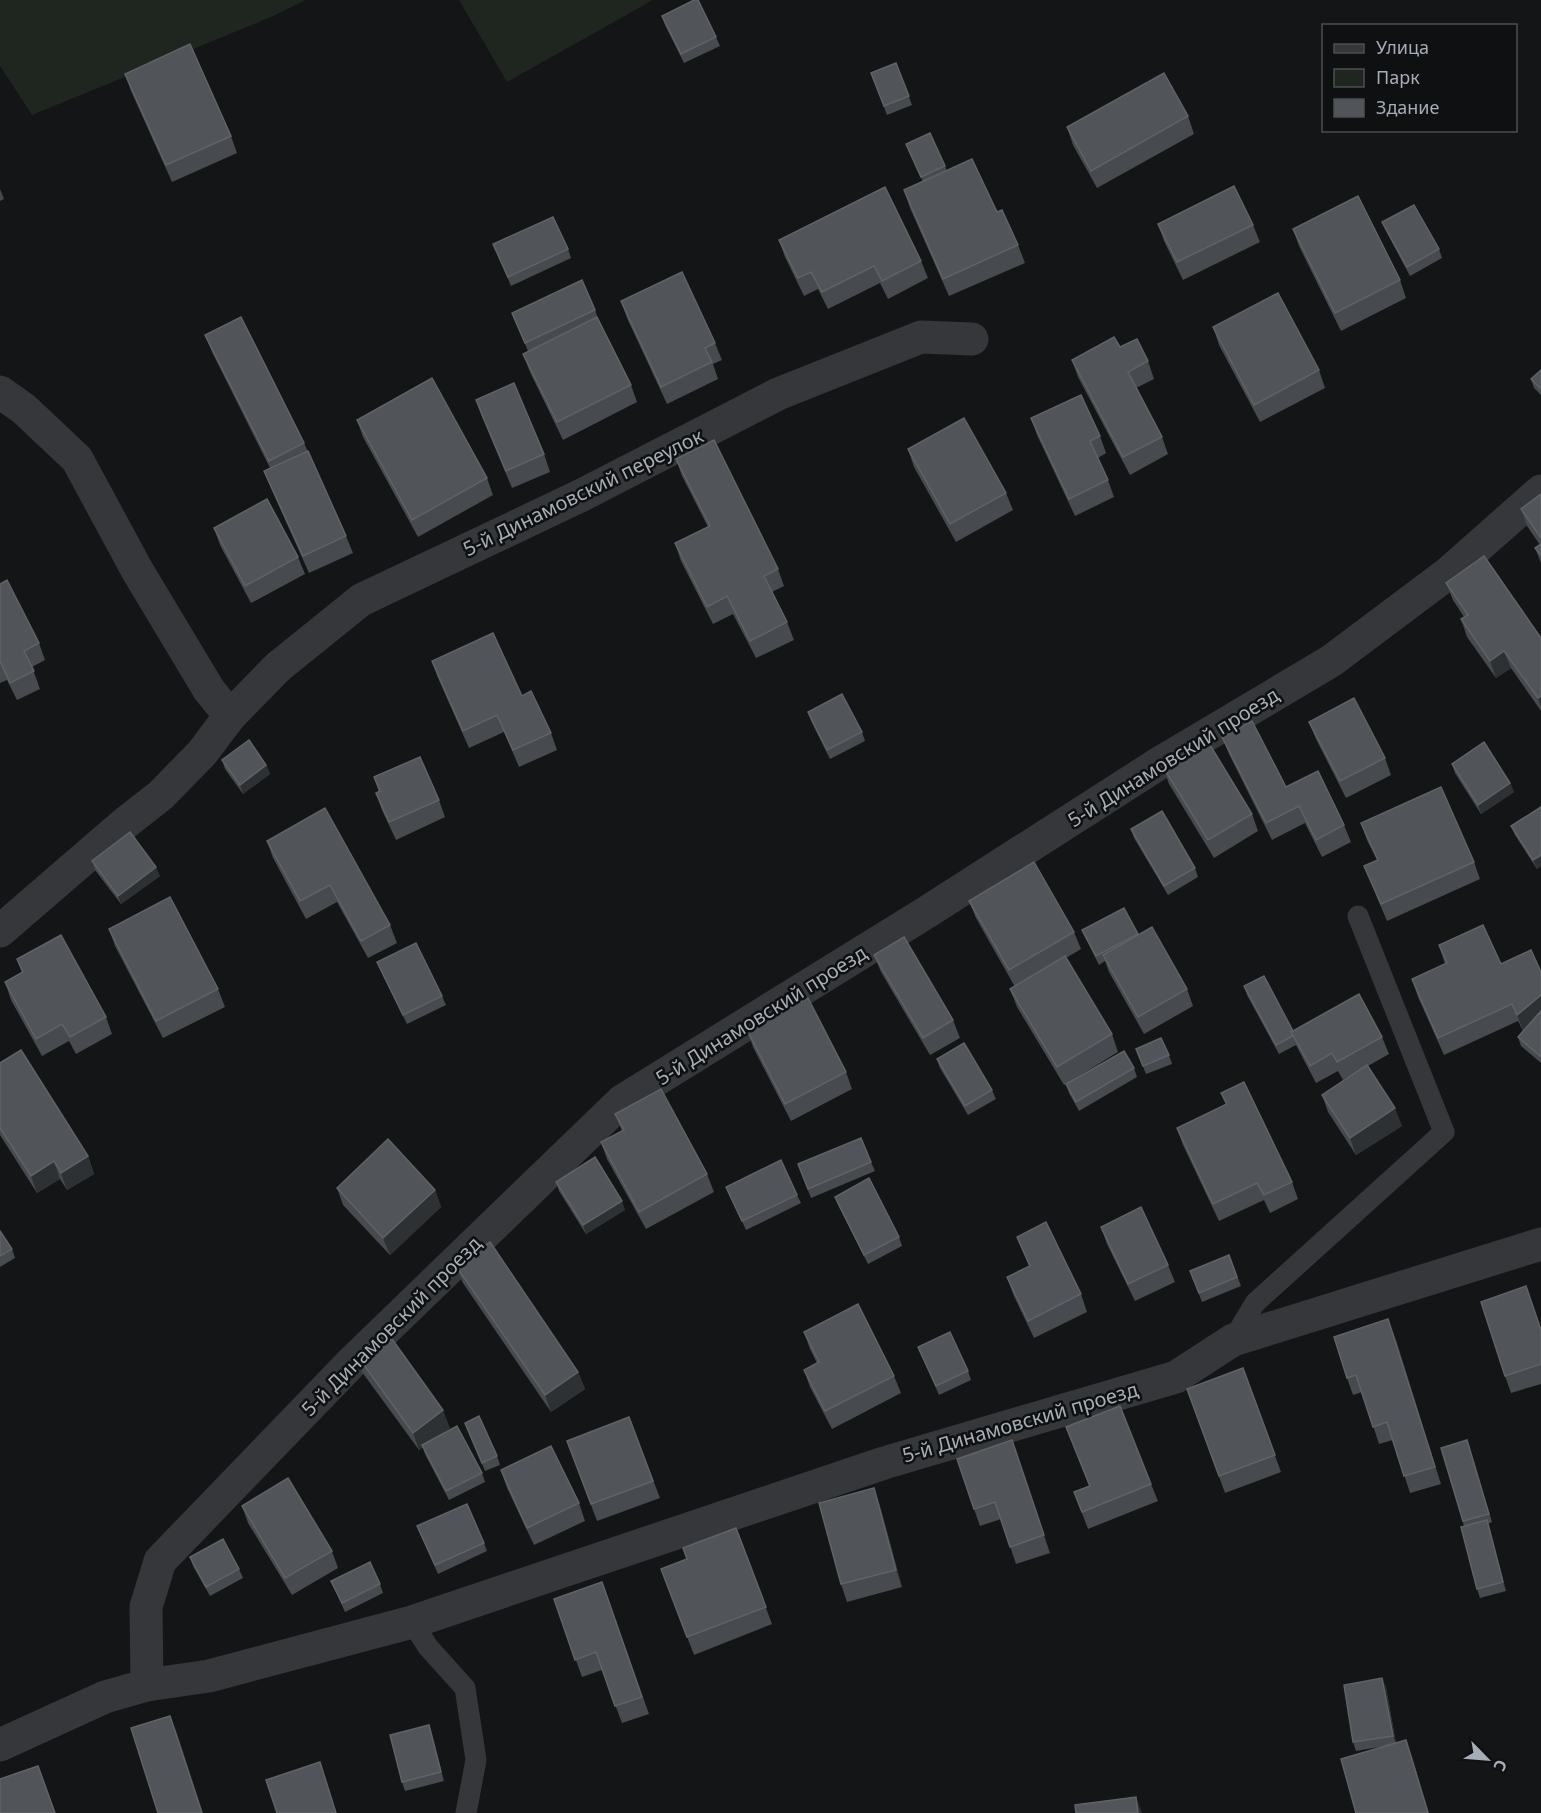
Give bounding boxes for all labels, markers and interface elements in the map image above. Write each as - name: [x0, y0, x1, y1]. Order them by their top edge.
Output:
- legend: [1322, 24, 1517, 132]
- text: Улица: [1376, 35, 1429, 59]
- text: Парк: [1376, 65, 1420, 89]
- text: Здание: [1376, 95, 1440, 119]
- street label: 5-й Динамовский переулок: [458, 422, 708, 562]
- street label: 5-й Динамовский проезд: [1062, 681, 1284, 833]
- street label: 5-й Динамовский проезд: [650, 939, 872, 1091]
- street label: 5-й Динамовский проезд: [295, 1230, 487, 1422]
- street label: 5-й Динамовский проезд: [899, 1375, 1141, 1469]
- north arrow: [1457, 1729, 1517, 1789]
- text: С: [1488, 1756, 1513, 1775]

